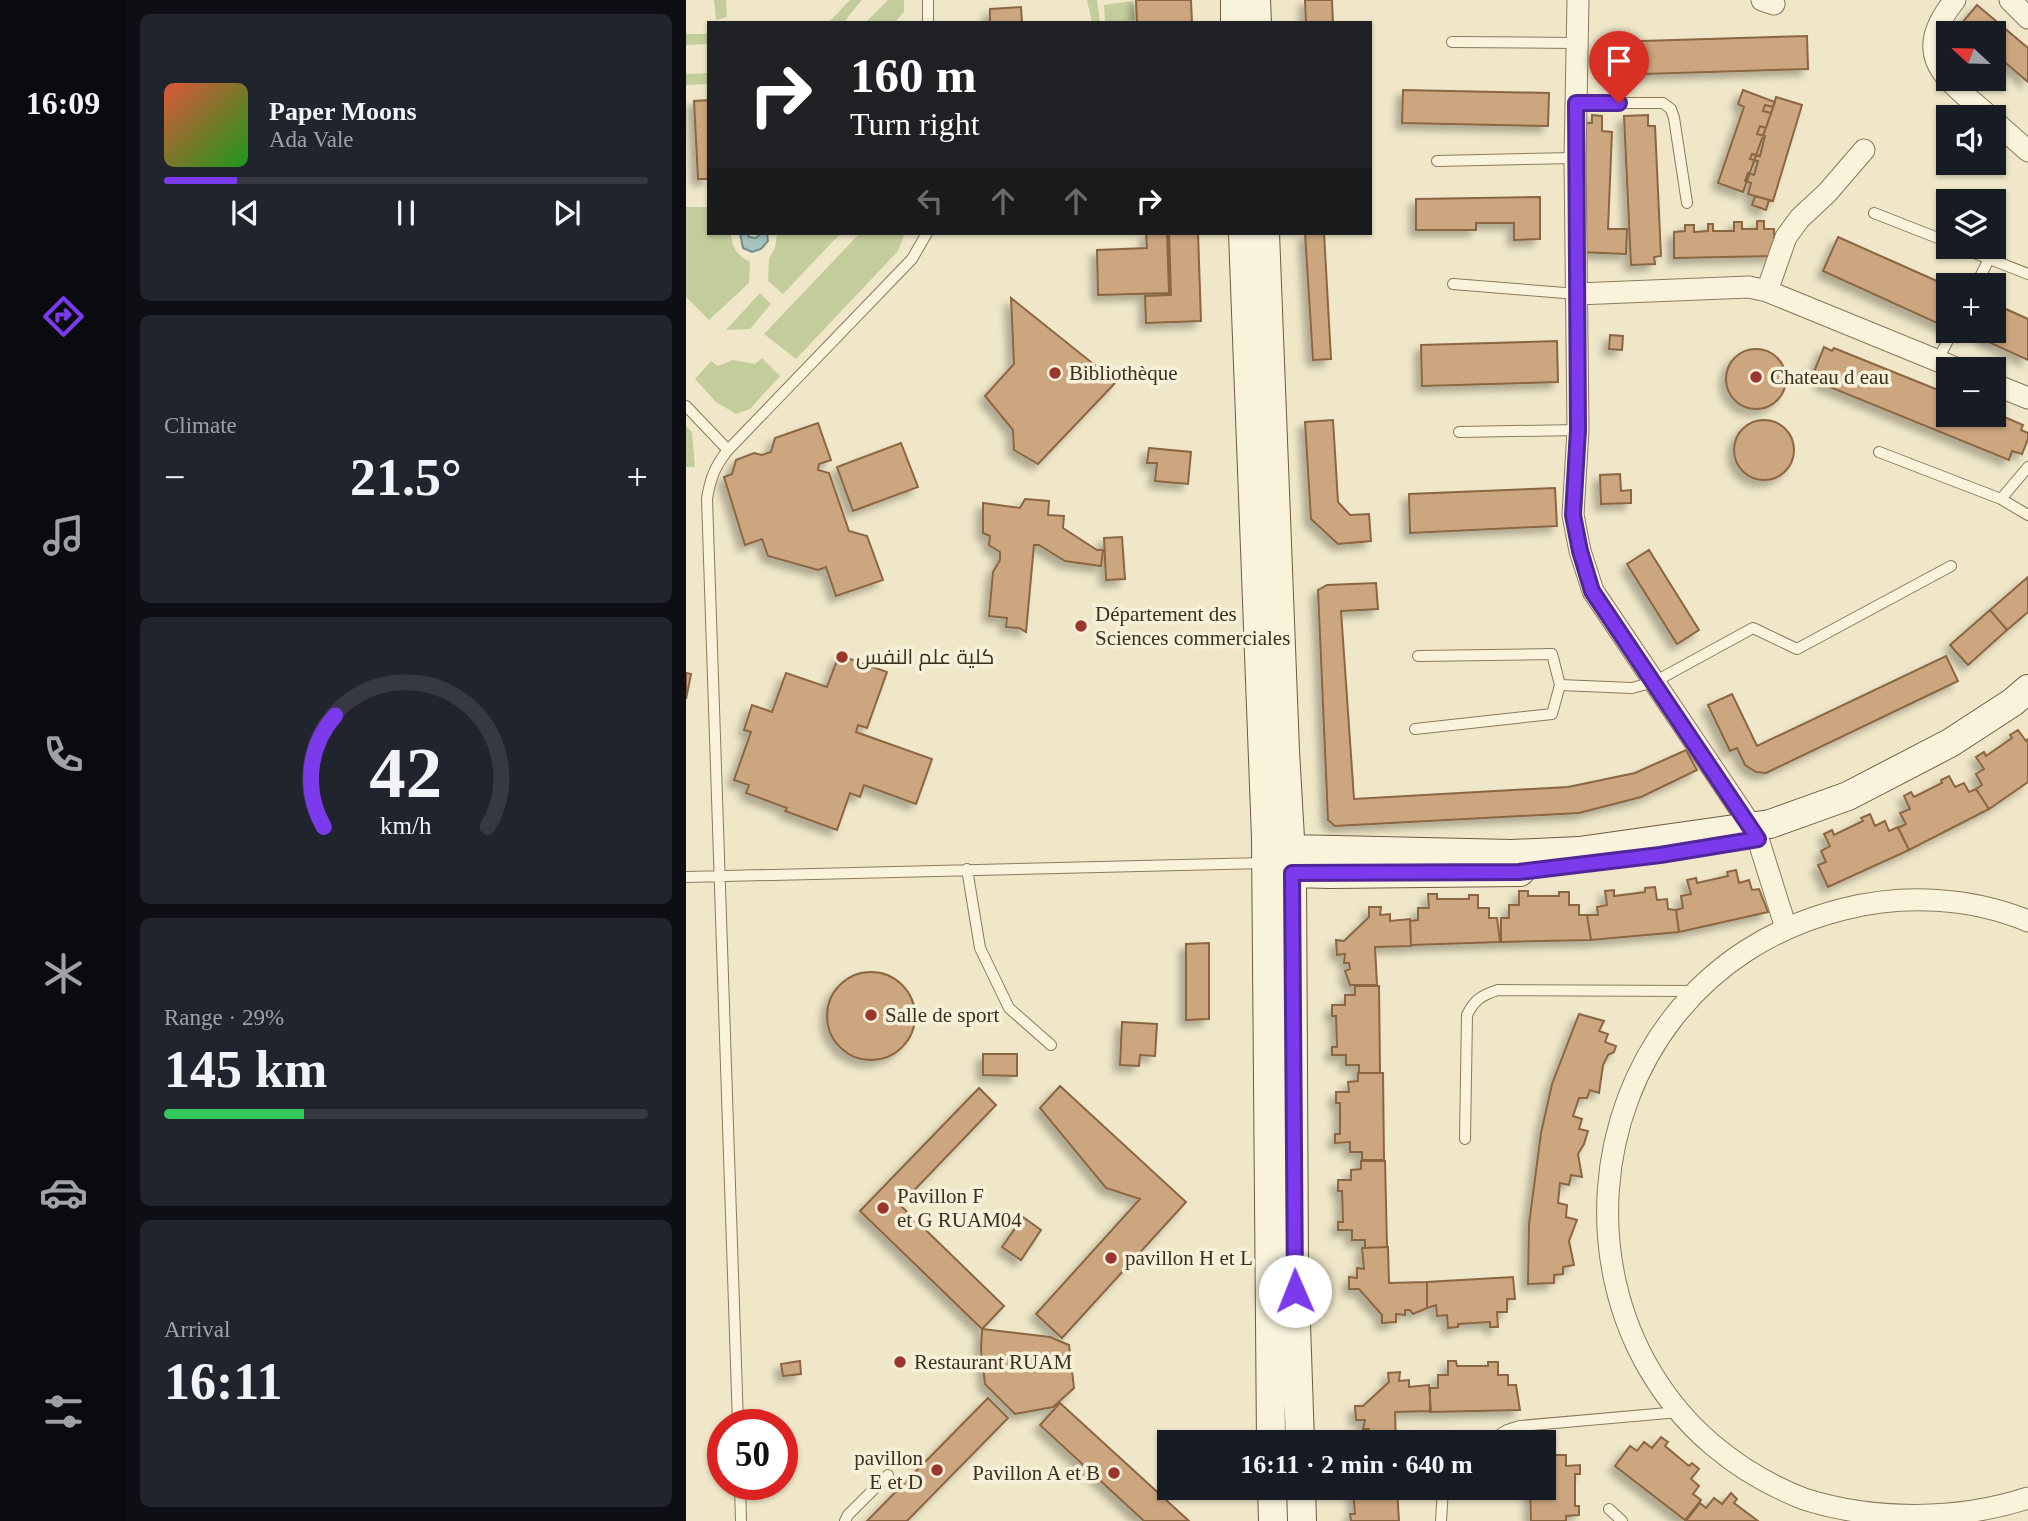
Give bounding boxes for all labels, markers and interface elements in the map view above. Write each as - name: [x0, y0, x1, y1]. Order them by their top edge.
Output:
- north arrow: [1936, 21, 2006, 91]
- map controls: [1936, 21, 2006, 427]
- pin: [1589, 31, 1649, 103]
- icon: arrive: [1600, 42, 1638, 80]
- text: 160 m: [850, 48, 977, 103]
- icon: right: [735, 49, 826, 140]
- text: 16:09: [26, 85, 100, 121]
- text: Paper Moons: [269, 97, 417, 126]
- button: sound: [1936, 105, 2006, 175]
- text: Turn right: [850, 106, 980, 142]
- text: Ada Vale: [269, 127, 354, 152]
- icon: left: [911, 182, 949, 220]
- icon: ahead: [984, 182, 1022, 220]
- icon: ahead: [1057, 182, 1095, 220]
- icon: right: [1130, 182, 1168, 220]
- button: layers: [1936, 189, 2006, 259]
- icon: previous: [226, 194, 264, 232]
- icon: pause: [387, 194, 425, 232]
- icon: next: [548, 194, 586, 232]
- button: +: [1936, 273, 2006, 343]
- icon: directions: [39, 292, 88, 341]
- button: −: [1936, 357, 2006, 427]
- place label: Bibliothèque: [1069, 361, 1178, 385]
- marker: Bibliothèque: [1047, 365, 1063, 381]
- place label: Chateau d eau: [1770, 365, 1889, 389]
- marker: Chateau d eau: [1748, 369, 1764, 385]
- text: Climate: [164, 413, 237, 438]
- text: 21.5°: [350, 449, 462, 506]
- text: −: [164, 456, 185, 498]
- text: +: [627, 456, 648, 498]
- icon: music: [39, 511, 88, 560]
- place label: Département des Sciences commerciales: [1095, 602, 1290, 650]
- marker: Département des Sciences commerciales: [1073, 618, 1089, 634]
- place label: كلية علم النفس: [856, 645, 994, 671]
- marker: كلية علم النفس: [834, 649, 850, 665]
- icon: phone: [39, 730, 88, 779]
- text: 42: [370, 732, 442, 813]
- text: km/h: [380, 811, 432, 838]
- icon: climate: [39, 949, 88, 998]
- place label: Salle de sport: [885, 1003, 999, 1027]
- text: Range · 29%: [164, 1005, 284, 1030]
- marker: Salle de sport: [863, 1007, 879, 1023]
- text: 145 km: [164, 1041, 327, 1098]
- icon: car: [39, 1168, 88, 1217]
- place label: Pavillon F et G RUAM04: [897, 1184, 1022, 1232]
- marker: Pavillon F et G RUAM04: [875, 1200, 891, 1216]
- place label: pavillon H et L: [1125, 1246, 1253, 1270]
- marker: pavillon H et L: [1103, 1250, 1119, 1266]
- position arrow: [1258, 1254, 1332, 1328]
- text: Arrival: [164, 1317, 230, 1342]
- place label: Restaurant RUAM: [914, 1350, 1072, 1374]
- text: 16:11: [164, 1353, 282, 1410]
- marker: Restaurant RUAM: [892, 1354, 908, 1370]
- icon: filters: [39, 1387, 88, 1436]
- speed limit sign: 50: [707, 1409, 798, 1500]
- place label: pavillon E et D: [854, 1446, 923, 1494]
- text: 16:11 · 2 min · 640 m: [1240, 1450, 1473, 1479]
- place label: Pavillon A et B: [972, 1461, 1100, 1485]
- marker: pavillon E et D: [929, 1462, 945, 1478]
- marker: Pavillon A et B: [1106, 1465, 1122, 1481]

